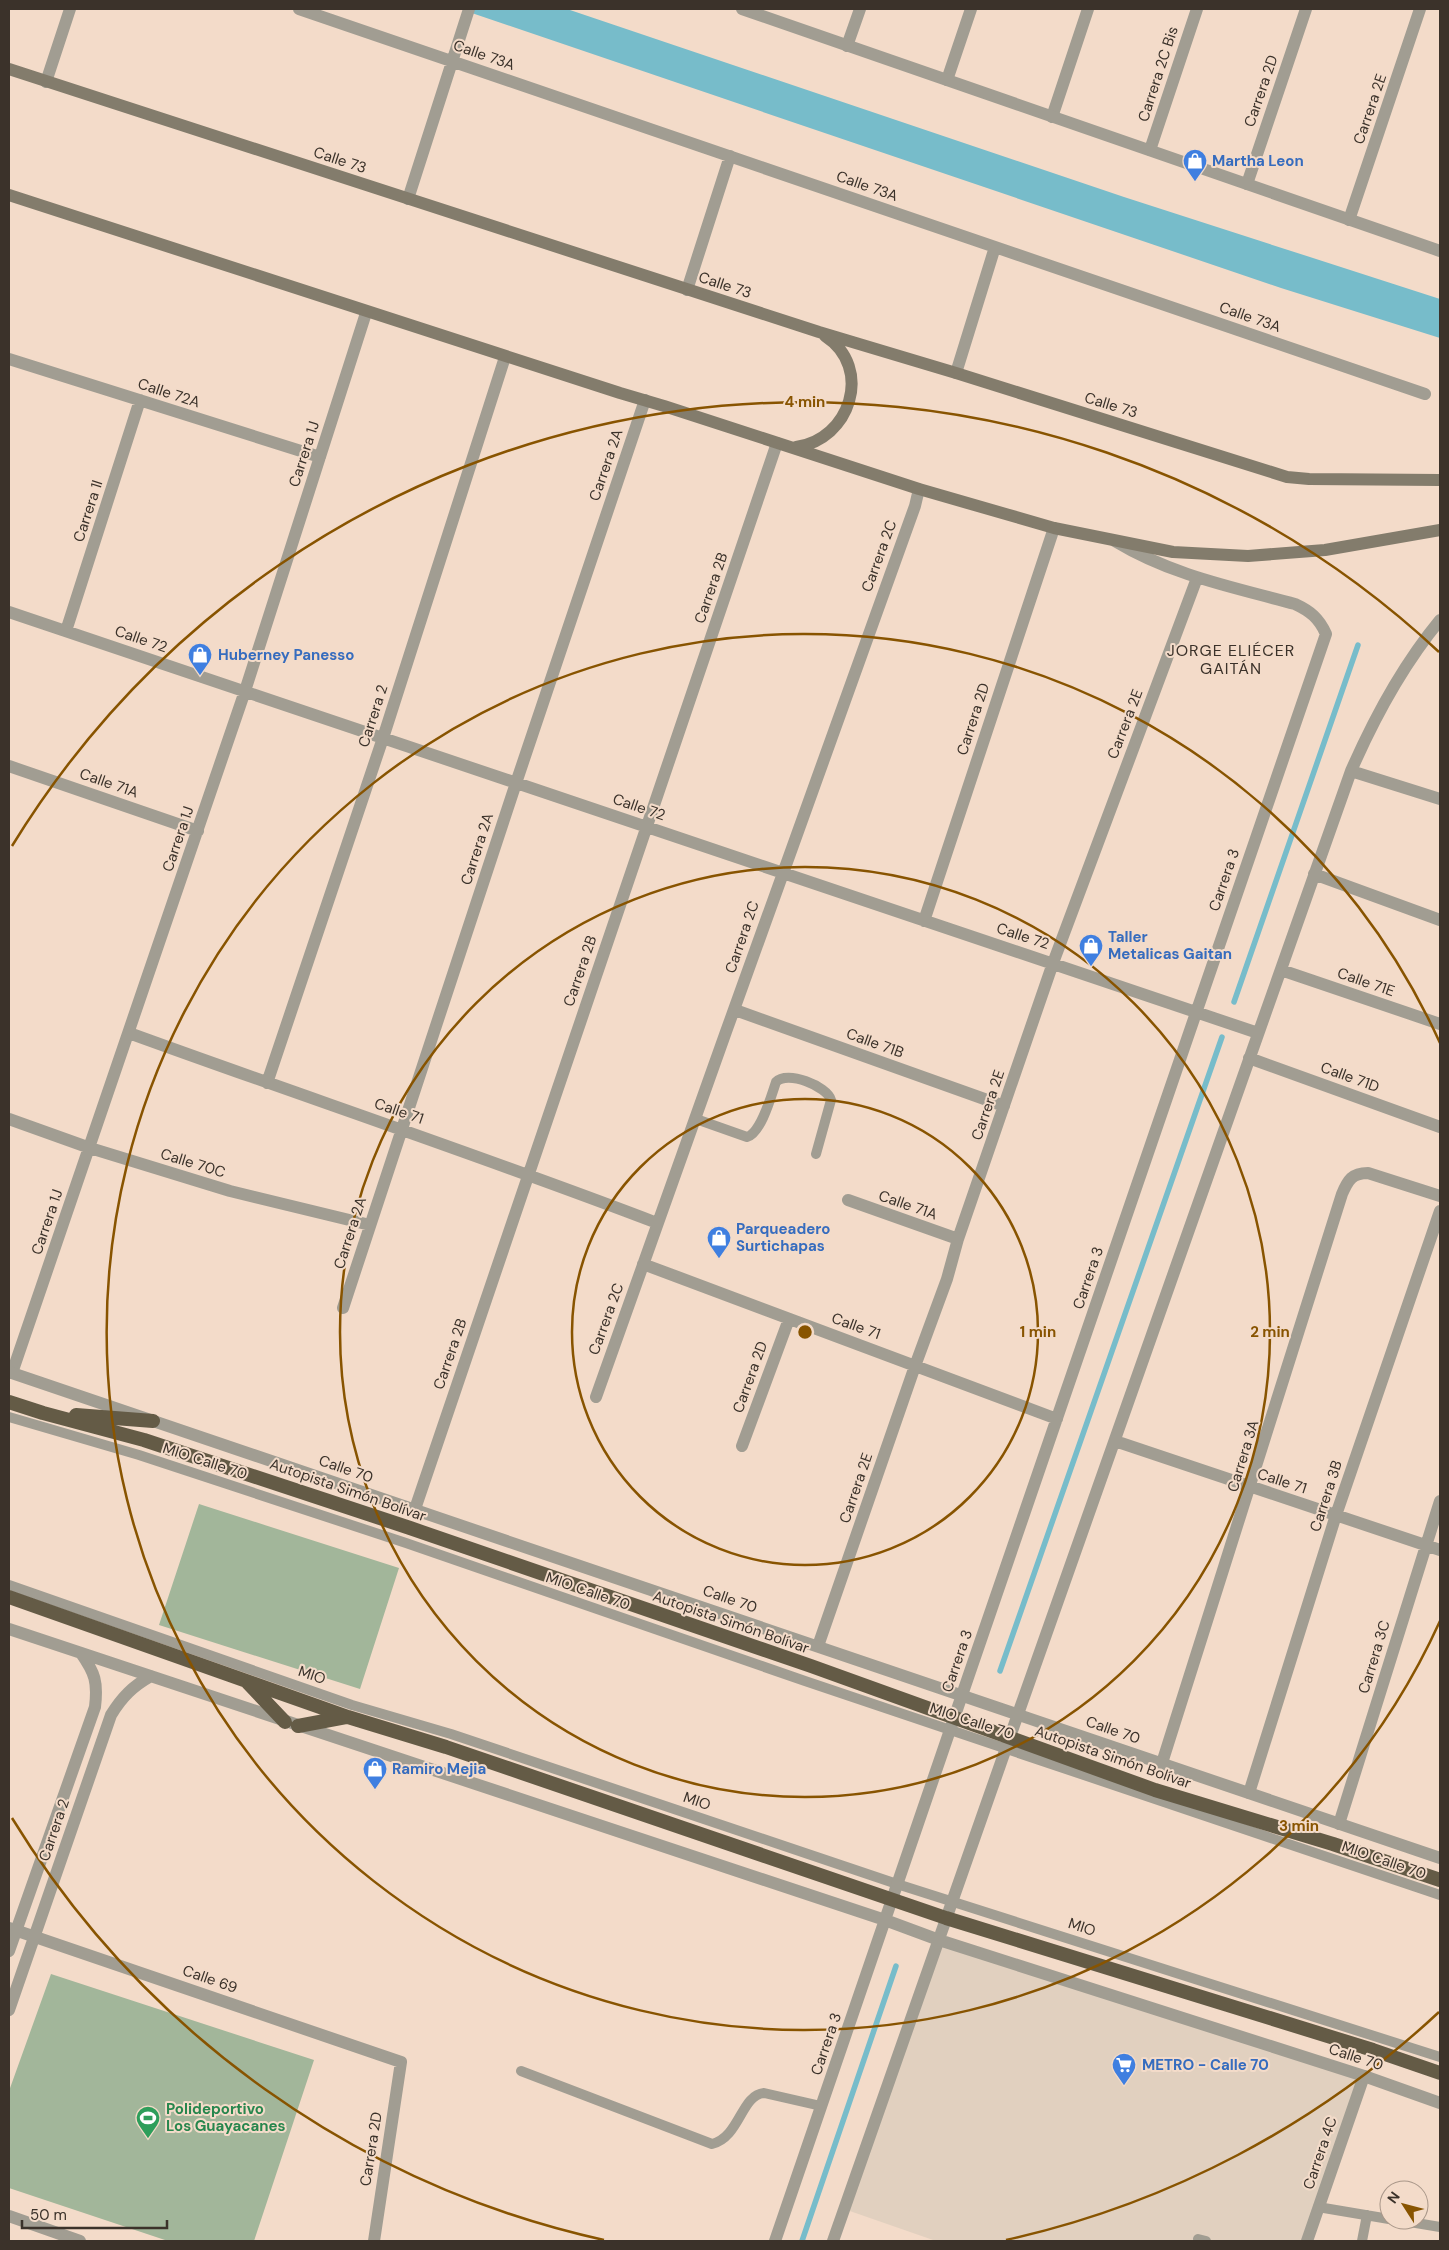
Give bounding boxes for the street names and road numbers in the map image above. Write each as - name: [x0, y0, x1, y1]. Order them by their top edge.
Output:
- street label: Carrera 2C Bis: [1133, 24, 1183, 124]
- street label: Calle 73A: [451, 35, 518, 75]
- street label: Carrera 2D: [1239, 52, 1283, 130]
- street label: Carrera 2E: [1349, 71, 1391, 147]
- street label: Calle 73: [311, 142, 369, 178]
- street label: Calle 73A: [834, 166, 901, 206]
- street label: Calle 73: [696, 267, 754, 303]
- street label: Calle 73A: [1217, 297, 1284, 337]
- street label: Calle 72A: [135, 374, 203, 412]
- street label: Calle 73: [1082, 387, 1140, 423]
- street label: Carrera 1J: [284, 418, 324, 490]
- street label: Carrera 2A: [584, 426, 628, 504]
- street label: Carrera 1I: [69, 477, 107, 545]
- street label: Carrera 2C: [857, 517, 901, 595]
- street label: Carrera 2B: [690, 550, 732, 626]
- street label: Calle 72: [112, 621, 170, 657]
- street label: Carrera 2D: [952, 680, 994, 758]
- street label: Carrera 2: [354, 682, 392, 750]
- street label: Carrera 2E: [1103, 686, 1147, 762]
- street label: Calle 71A: [77, 764, 141, 802]
- street label: Calle 72: [610, 789, 668, 825]
- street label: Carrera 1J: [157, 804, 199, 874]
- street label: Carrera 2A: [456, 810, 498, 888]
- street label: Carrera 3: [1204, 846, 1244, 914]
- street label: Carrera 2C: [720, 898, 764, 976]
- street label: Calle 72: [994, 918, 1052, 954]
- street label: Carrera 2B: [559, 933, 601, 1009]
- street label: Calle 71E: [1335, 963, 1397, 1001]
- street label: Calle 71B: [843, 1023, 907, 1063]
- street label: Calle 71D: [1318, 1057, 1382, 1097]
- street label: Carrera 2E: [967, 1067, 1009, 1143]
- street label: Calle 71: [372, 1093, 426, 1129]
- street label: Calle 70C: [158, 1144, 228, 1182]
- street label: Calle 71A: [876, 1186, 940, 1224]
- street label: Carrera 1J: [26, 1187, 68, 1257]
- street label: Carrera 2A: [329, 1194, 371, 1272]
- street label: Carrera 3: [1068, 1244, 1108, 1312]
- street label: Carrera 2C: [584, 1280, 628, 1358]
- street label: Calle 71: [829, 1308, 883, 1344]
- street label: Carrera 2B: [429, 1316, 471, 1392]
- street label: Carrera 2D: [728, 1338, 772, 1416]
- street label: Carrera 3A: [1223, 1418, 1263, 1494]
- street label: MIO Calle 70: [160, 1438, 250, 1484]
- street label: Calle 70: [316, 1450, 376, 1488]
- street label: Carrera 2E: [835, 1450, 877, 1526]
- street label: Autopista Simón Bolívar: [267, 1454, 429, 1526]
- street label: Carrera 3B: [1305, 1458, 1347, 1534]
- street label: Calle 71: [1255, 1464, 1309, 1498]
- street label: MIO Calle 70: [543, 1567, 633, 1615]
- street label: Calle 70: [700, 1580, 760, 1618]
- street label: Autopista Simón Bolívar: [650, 1586, 812, 1658]
- street label: Carrera 3C: [1353, 1618, 1395, 1696]
- street label: Carrera 3: [937, 1627, 977, 1695]
- street label: MIO: [296, 1661, 328, 1689]
- street label: MIO Calle 70: [927, 1698, 1017, 1744]
- street label: Calle 70: [1083, 1711, 1143, 1749]
- street label: Autopista Simón Bolívar: [1032, 1721, 1194, 1793]
- street label: MIO: [681, 1787, 713, 1815]
- street label: Carrera 2: [34, 1796, 74, 1864]
- street label: MIO Calle 70: [1339, 1836, 1429, 1884]
- street label: MIO: [1066, 1913, 1098, 1941]
- street label: Calle 69: [180, 1960, 240, 1998]
- street label: Carrera 3: [806, 2010, 846, 2078]
- street label: Calle 70: [1326, 2039, 1386, 2075]
- street label: Carrera 2D: [355, 2110, 387, 2188]
- street label: Carrera 4C: [1298, 2114, 1342, 2192]

